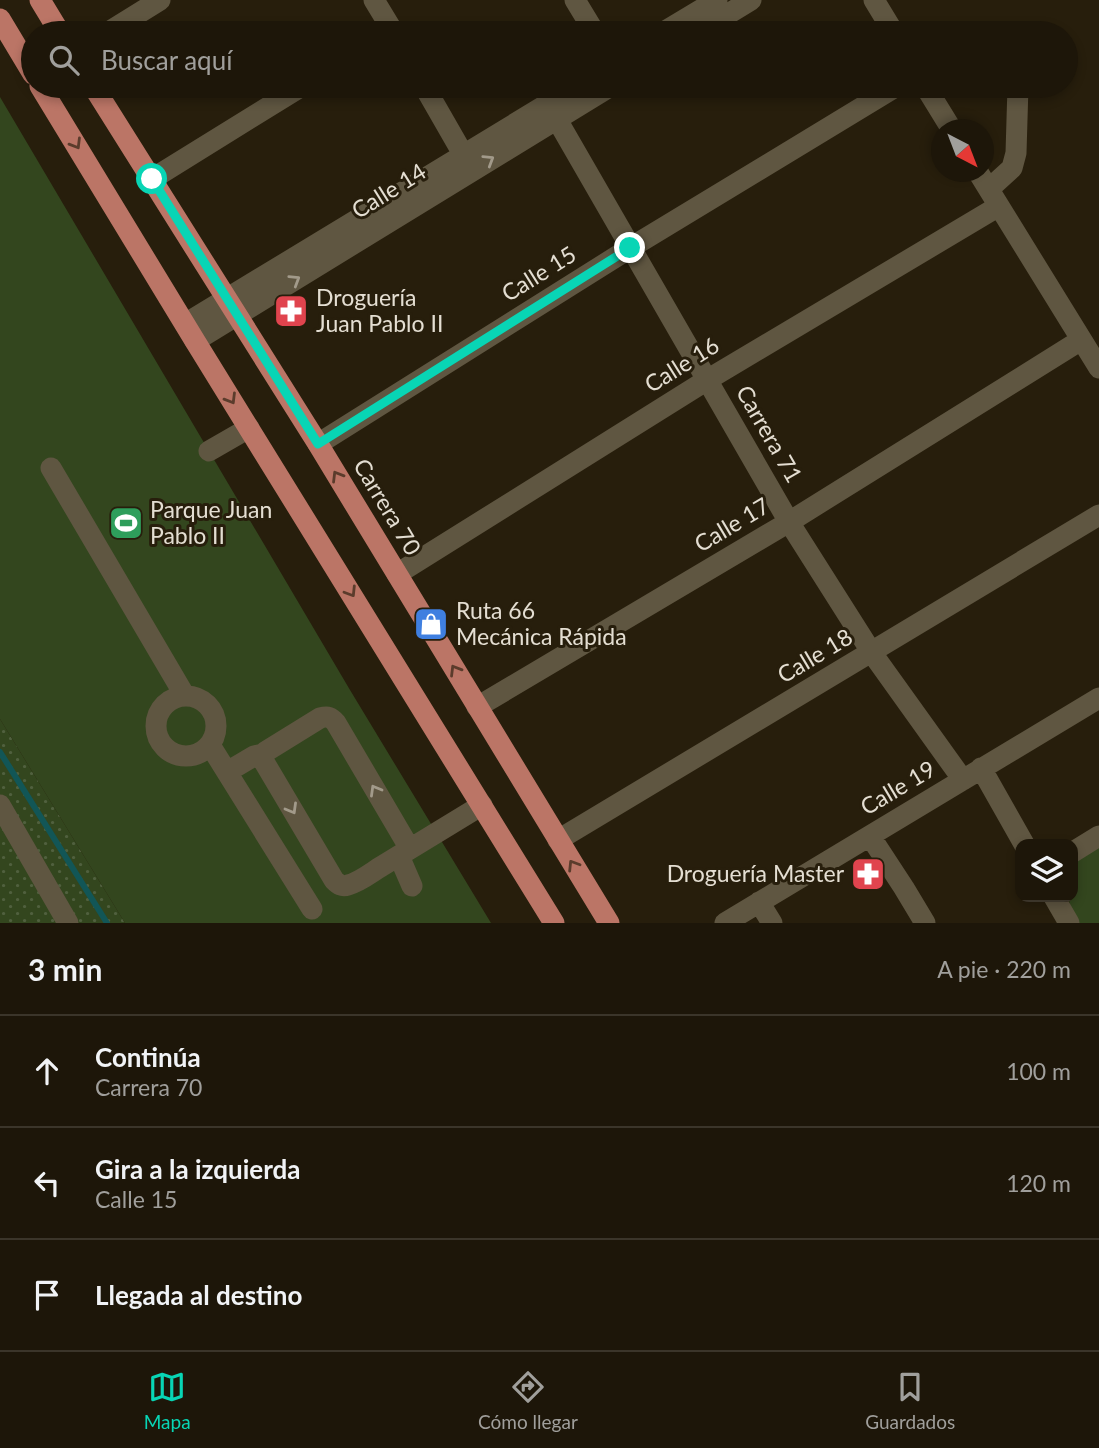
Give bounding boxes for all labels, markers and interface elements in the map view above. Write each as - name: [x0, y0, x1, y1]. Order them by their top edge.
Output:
- search box: [21, 21, 1078, 98]
- icon: search: [45, 41, 83, 79]
- text: Buscar aquí: [101, 44, 232, 76]
- north arrow: [931, 119, 994, 182]
- one-way arrow: [67, 137, 80, 150]
- street label: Calle 14: [346, 156, 431, 224]
- one-way arrow: [481, 156, 494, 169]
- route start: [136, 163, 167, 194]
- route end: [614, 232, 645, 263]
- street label: Calle 15: [496, 239, 581, 307]
- one-way arrow: [288, 275, 301, 288]
- place label: Droguería Juan Pablo II: [316, 283, 443, 337]
- pharmacy icon: Droguería Juan Pablo II: [272, 292, 310, 330]
- street label: Calle 16: [639, 330, 724, 398]
- street label: Carrera 71: [731, 380, 809, 487]
- one-way arrow: [223, 391, 236, 404]
- street label: Carrera 70: [348, 453, 428, 560]
- one-way arrow: [332, 470, 345, 483]
- street label: Calle 17: [689, 491, 774, 557]
- place label: Parque Juan Pablo II: [150, 495, 272, 549]
- sports icon: Parque Juan Pablo II: [107, 504, 145, 542]
- one-way arrow: [342, 585, 355, 598]
- place label: Ruta 66 Mecánica Rápida: [456, 596, 627, 650]
- shop icon: Ruta 66 Mecánica Rápida: [412, 605, 450, 643]
- street label: Calle 18: [772, 622, 857, 688]
- one-way arrow: [451, 665, 464, 678]
- street label: Calle 19: [855, 754, 940, 820]
- one-way arrow: [370, 785, 383, 798]
- one-way arrow: [284, 802, 297, 815]
- map controls: [1015, 839, 1078, 902]
- button: layers: [1015, 839, 1078, 902]
- pharmacy icon: Droguería Master: [849, 855, 887, 893]
- one-way arrow: [569, 859, 582, 872]
- place label: Droguería Master: [667, 859, 845, 887]
- text: 3 min: [28, 951, 102, 987]
- text: A pie · 220 m: [937, 955, 1071, 983]
- text: Continúa: [95, 1041, 201, 1073]
- icon: ahead: [28, 1052, 66, 1090]
- text: 100 m: [1006, 1057, 1071, 1085]
- text: Carrera 70: [95, 1073, 202, 1101]
- text: Gira a la izquierda: [95, 1153, 301, 1185]
- icon: left: [28, 1164, 66, 1202]
- text: 120 m: [1006, 1169, 1071, 1197]
- text: Calle 15: [95, 1185, 177, 1213]
- icon: arrive: [28, 1276, 66, 1314]
- text: Llegada al destino: [95, 1279, 302, 1311]
- tab: Mapa: [144, 1368, 191, 1433]
- tab: Cómo llegar: [478, 1368, 578, 1433]
- tab: Guardados: [865, 1368, 955, 1433]

